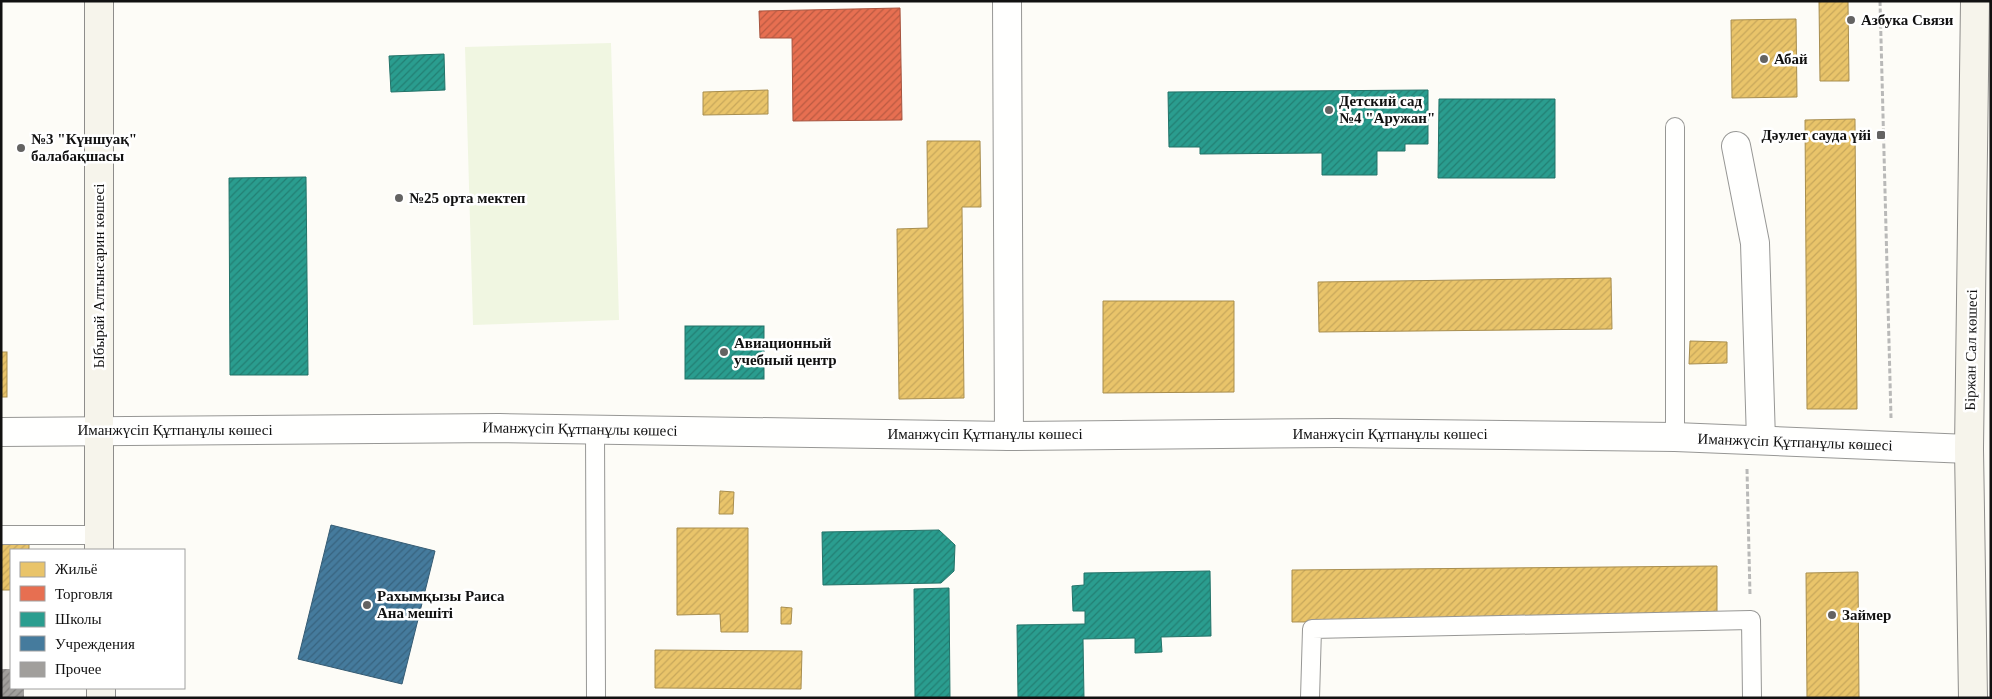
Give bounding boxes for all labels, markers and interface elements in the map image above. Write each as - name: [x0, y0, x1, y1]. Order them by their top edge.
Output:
- place label: Азбука Связи: [1861, 12, 1954, 28]
- marker: Азбука Связи: [1845, 14, 1857, 26]
- place label: Абай: [1774, 51, 1808, 67]
- marker: Абай: [1758, 53, 1770, 65]
- place label: Детский сад №4 "Аружан": [1339, 93, 1435, 126]
- marker: Детский сад №4 "Аружан": [1323, 104, 1335, 116]
- place label: Дәулет сауда үйі: [1761, 127, 1871, 143]
- marker: Дәулет сауда үйі: [1875, 129, 1887, 141]
- place label: №3 "Күншуақ" балабақшасы: [31, 131, 137, 164]
- marker: №3 "Күншуақ" балабақшасы: [15, 142, 27, 154]
- street label: Ыбырай Алтынсарин көшесі: [91, 184, 107, 368]
- place label: №25 орта мектеп: [409, 190, 526, 206]
- marker: №25 орта мектеп: [393, 192, 405, 204]
- street label: Біржан Сал көшесі: [1962, 289, 1980, 411]
- place label: Авиационный учебный центр: [734, 335, 837, 368]
- marker: Авиационный учебный центр: [718, 346, 730, 358]
- street label: Иманжүсіп Құтпанұлы көшесі: [482, 419, 678, 439]
- street label: Иманжүсіп Құтпанұлы көшесі: [77, 422, 273, 438]
- street label: Иманжүсіп Құтпанұлы көшесі: [887, 426, 1083, 442]
- street label: Иманжүсіп Құтпанұлы көшесі: [1292, 426, 1488, 442]
- street label: Иманжүсіп Құтпанұлы көшесі: [1697, 431, 1893, 453]
- legend: [10, 549, 185, 689]
- text: Жильё: [55, 561, 98, 577]
- text: Торговля: [55, 586, 113, 602]
- place label: Рахымқызы Раиса Ана мешіті: [377, 588, 505, 621]
- marker: Рахымқызы Раиса Ана мешіті: [361, 599, 373, 611]
- place label: Займер: [1842, 607, 1891, 623]
- marker: Займер: [1826, 609, 1838, 621]
- text: Школы: [55, 611, 102, 627]
- text: Учреждения: [55, 636, 135, 652]
- text: Прочее: [55, 661, 102, 677]

